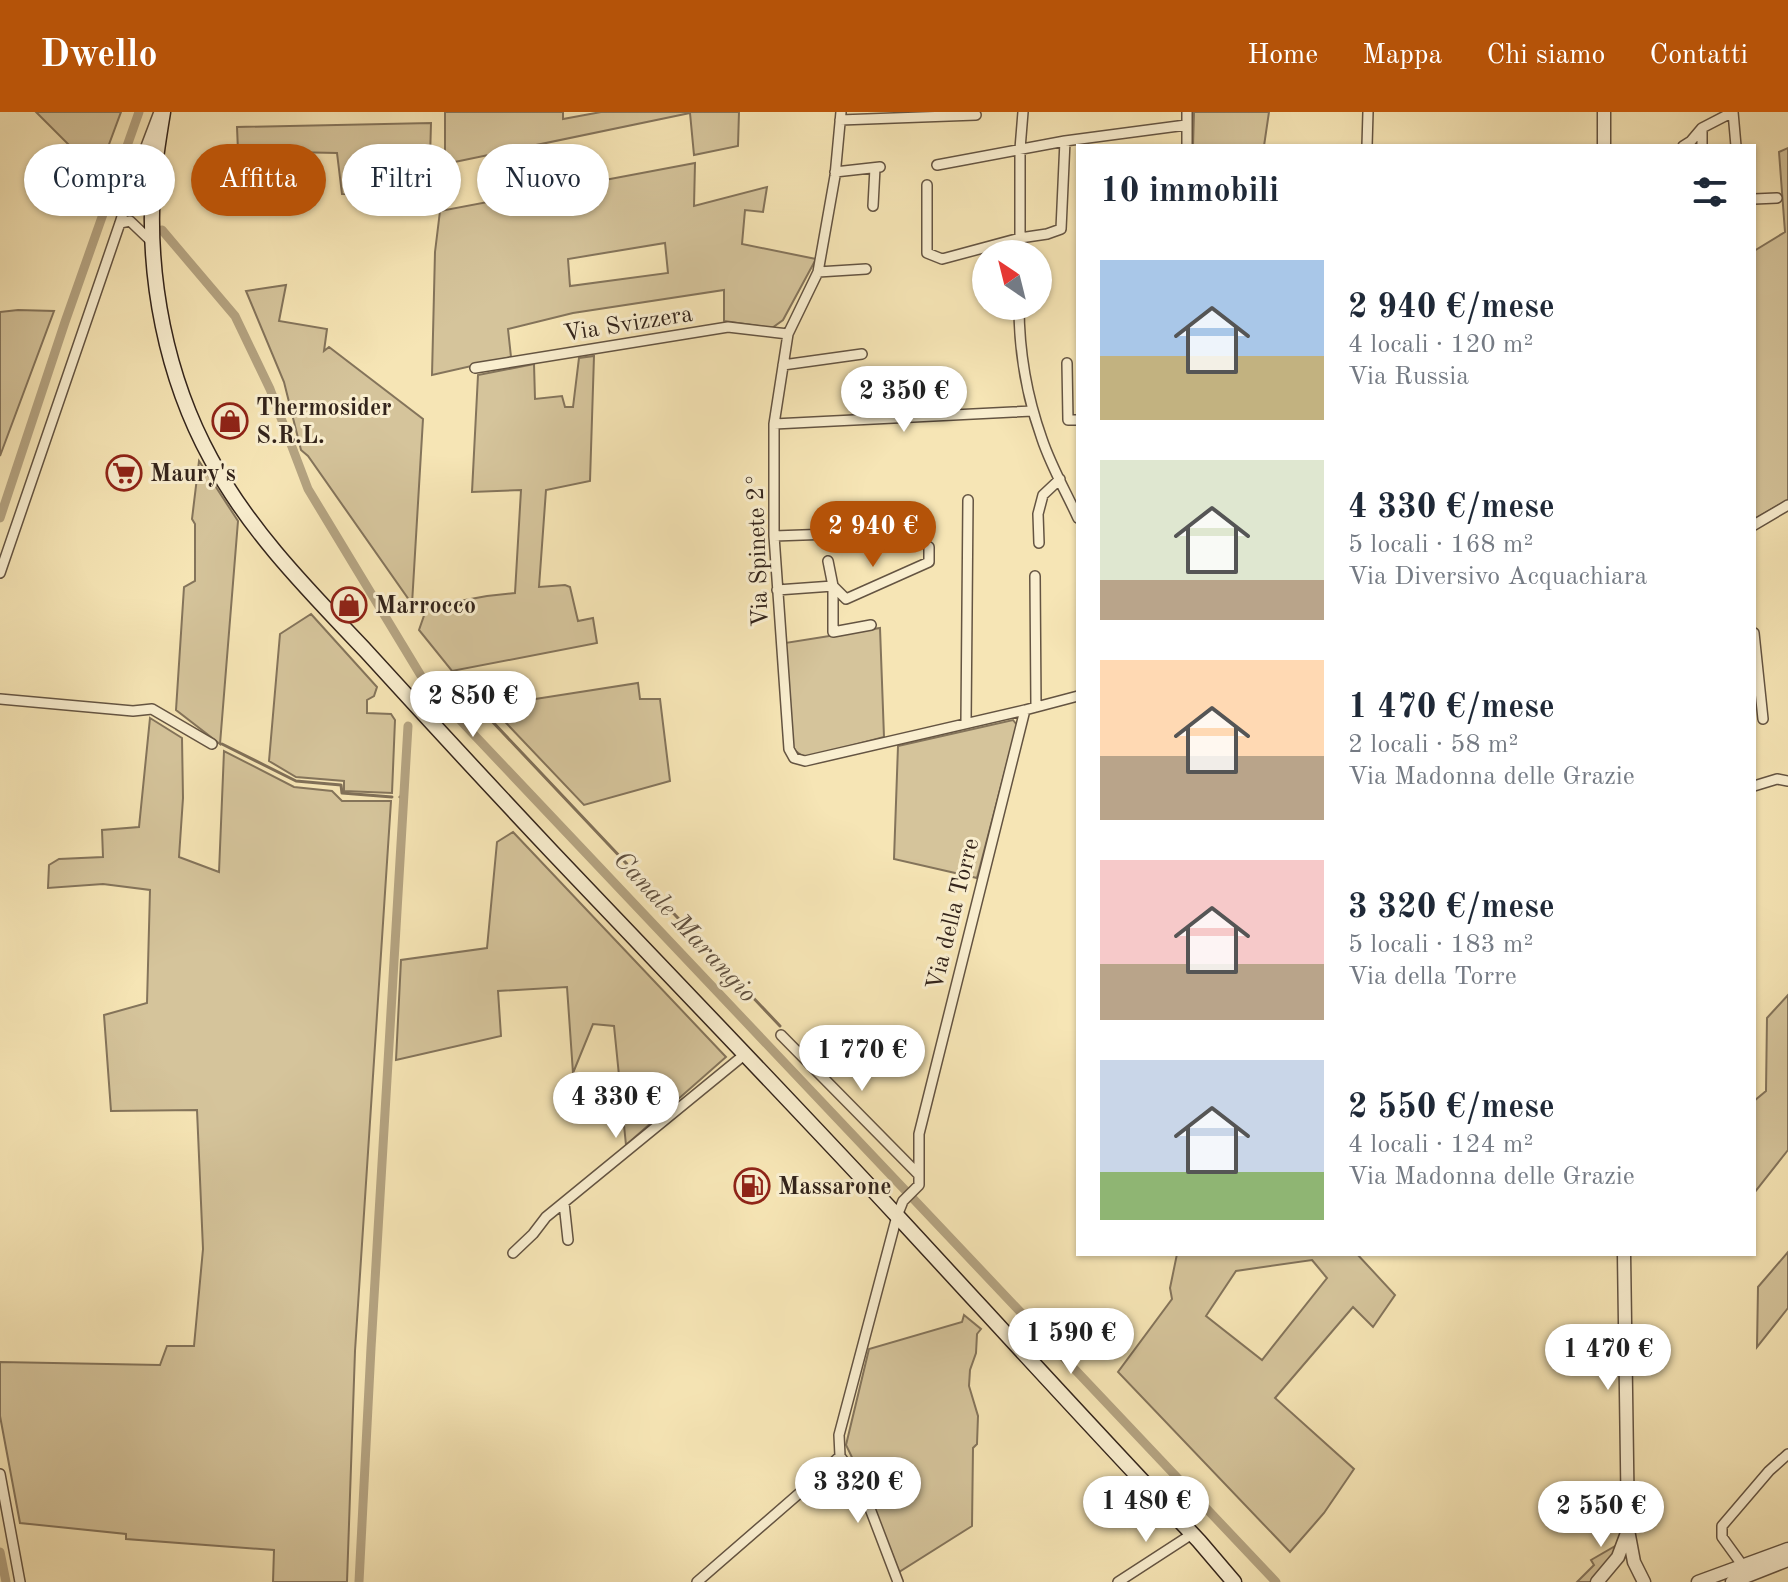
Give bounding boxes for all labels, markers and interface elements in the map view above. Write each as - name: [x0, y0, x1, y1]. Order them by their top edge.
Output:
- text: Dwello: [40, 37, 158, 75]
- text: Home: [1247, 42, 1318, 70]
- text: Mappa: [1362, 42, 1442, 70]
- text: Chi siamo: [1486, 42, 1605, 70]
- text: Contatti: [1649, 42, 1748, 70]
- chip: Compra: [24, 144, 175, 216]
- chip: Affitta: [191, 144, 326, 216]
- chip: Filtri: [342, 144, 461, 216]
- chip: Nuovo: [477, 144, 609, 216]
- icon: filters: [1688, 170, 1732, 214]
- text: 10 immobili: [1100, 175, 1279, 209]
- north arrow: [972, 240, 1052, 320]
- map controls: [972, 240, 1052, 320]
- text: 2 940 €/mese: [1348, 291, 1555, 325]
- icon: home: [1164, 292, 1260, 388]
- street label: Via Svizzera: [562, 303, 695, 347]
- text: 4 locali · 120 m²: [1348, 332, 1533, 358]
- text: Via Russia: [1348, 364, 1469, 390]
- pin: 2 350 €: [830, 366, 978, 434]
- text: 2 350 €: [859, 379, 949, 405]
- place label: Thermosider S.R.L.: [256, 397, 392, 449]
- shop icon: Thermosider S.R.L.: [211, 402, 249, 440]
- supermarket icon: Maury's: [105, 454, 143, 492]
- place label: Maury's: [150, 463, 236, 487]
- street label: Via Spinete 2°: [744, 472, 774, 627]
- text: 4 330 €/mese: [1348, 491, 1555, 525]
- icon: home: [1164, 492, 1260, 588]
- pin: 2 940 €: [799, 501, 947, 569]
- text: 2 940 €: [828, 514, 918, 540]
- text: 5 locali · 168 m²: [1348, 532, 1533, 558]
- text: Via Diversivo Acquachiara: [1348, 564, 1647, 590]
- shop icon: Marrocco: [330, 586, 368, 624]
- place label: Marrocco: [375, 595, 476, 619]
- pin: 2 850 €: [399, 671, 547, 739]
- text: 2 850 €: [428, 684, 518, 710]
- text: 1 470 €/mese: [1348, 691, 1555, 725]
- icon: home: [1164, 692, 1260, 788]
- text: 2 locali · 58 m²: [1348, 732, 1518, 758]
- text: Via Madonna delle Grazie: [1348, 764, 1635, 790]
- street label: Via della Torre: [923, 836, 984, 993]
- water label: Canale Marangio: [608, 847, 761, 1008]
- text: 3 320 €/mese: [1348, 891, 1555, 925]
- icon: home: [1164, 892, 1260, 988]
- text: 5 locali · 183 m²: [1348, 932, 1533, 958]
- text: Via della Torre: [1348, 964, 1517, 990]
- pin: 1 770 €: [788, 1025, 936, 1093]
- text: 1 770 €: [817, 1038, 907, 1064]
- pin: 4 330 €: [542, 1072, 690, 1140]
- text: 4 330 €: [571, 1085, 661, 1111]
- text: 2 550 €/mese: [1348, 1091, 1555, 1125]
- icon: home: [1164, 1092, 1260, 1188]
- text: 4 locali · 124 m²: [1348, 1132, 1533, 1158]
- text: Via Madonna delle Grazie: [1348, 1164, 1635, 1190]
- fuel station icon: Massarone: [733, 1167, 771, 1205]
- place label: Massarone: [778, 1176, 892, 1200]
- pin: 1 590 €: [997, 1308, 1145, 1376]
- text: 1 590 €: [1026, 1321, 1116, 1347]
- pin: 1 470 €: [1534, 1324, 1682, 1392]
- text: 1 470 €: [1563, 1337, 1653, 1363]
- pin: 3 320 €: [784, 1457, 932, 1525]
- text: 3 320 €: [813, 1470, 903, 1496]
- pin: 1 480 €: [1072, 1476, 1220, 1544]
- pin: 2 550 €: [1527, 1481, 1675, 1549]
- text: 1 480 €: [1101, 1489, 1191, 1515]
- text: 2 550 €: [1556, 1494, 1646, 1520]

